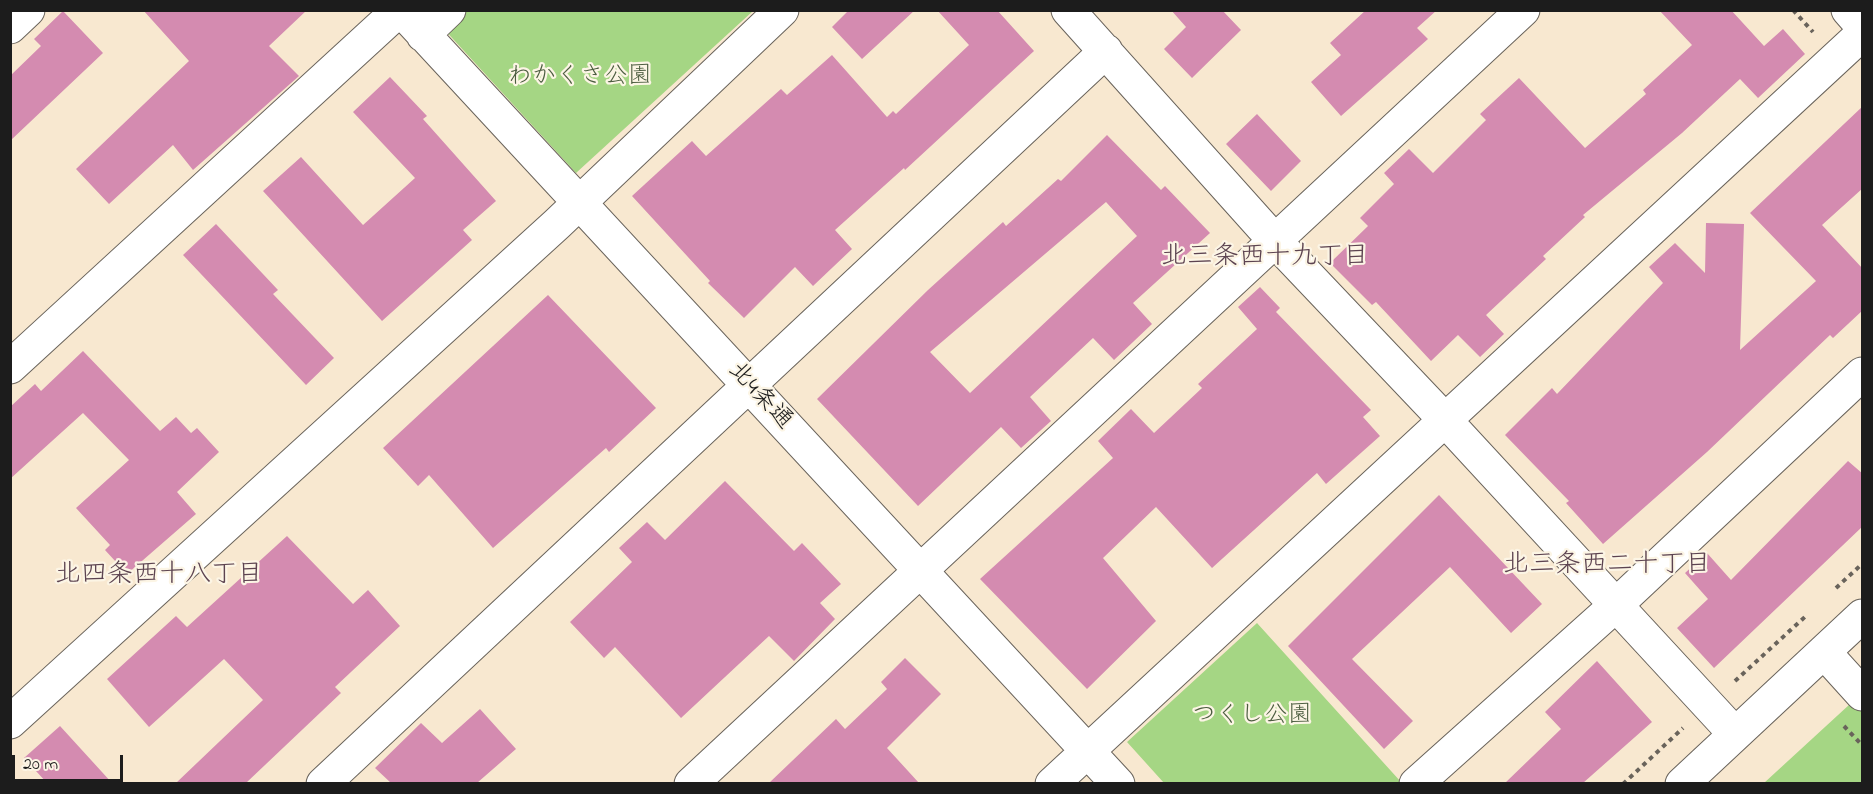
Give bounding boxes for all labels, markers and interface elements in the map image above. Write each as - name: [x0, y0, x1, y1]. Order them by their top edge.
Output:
- park label: わかくさ公園: [508, 64, 652, 92]
- district label: 北三条西十九丁目: [1161, 243, 1369, 275]
- street label: 北4条通: [721, 357, 797, 437]
- district label: 北三条西二十丁目: [1503, 551, 1711, 583]
- district label: 北四条西十八丁目: [55, 561, 263, 593]
- park label: つくし公園: [1192, 703, 1312, 731]
- scale bar: [15, 743, 126, 781]
- text: 20 m: [23, 752, 58, 778]

